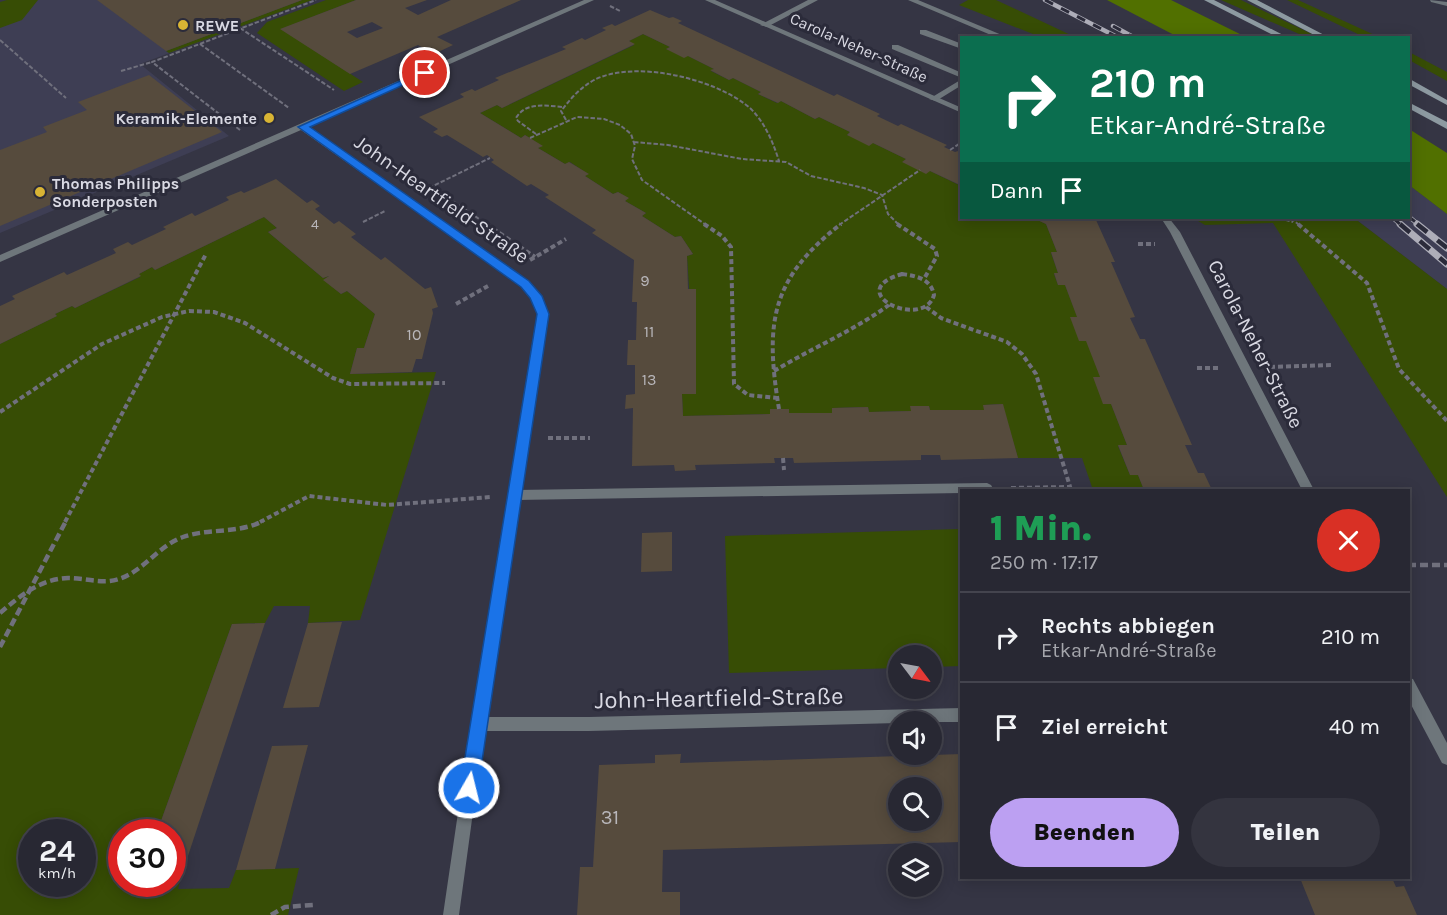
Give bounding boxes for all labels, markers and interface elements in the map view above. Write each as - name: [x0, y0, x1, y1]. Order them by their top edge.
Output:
- street label: Carola-Neher-Straße: [787, 9, 931, 86]
- place label: REWE: [195, 16, 239, 35]
- marker: REWE: [176, 18, 190, 32]
- pin: [399, 47, 450, 98]
- icon: arrive: [408, 56, 441, 89]
- text: 210 m: [1089, 58, 1206, 108]
- icon: right: [990, 60, 1068, 138]
- place label: Keramik-Elemente: [115, 109, 257, 128]
- text: Etkar-André-Straße: [1089, 109, 1326, 141]
- marker: Keramik-Elemente: [262, 111, 276, 125]
- street label: John-Heartfield-Straße: [350, 131, 533, 268]
- place label: Thomas Philipps Sonderposten: [52, 174, 179, 211]
- icon: arrive: [1055, 174, 1088, 207]
- text: Dann: [990, 178, 1043, 204]
- marker: Thomas Philipps Sonderposten: [33, 185, 47, 199]
- house number: 4: [311, 216, 319, 233]
- street label: Carola-Neher-Straße: [1203, 256, 1308, 432]
- house number: 9: [640, 271, 650, 290]
- house number: 11: [644, 322, 654, 341]
- house number: 10: [407, 325, 421, 344]
- house number: 13: [642, 370, 656, 389]
- text: 1 Min.: [990, 507, 1091, 549]
- button: close: [1317, 509, 1380, 572]
- text: 250 m · 17:17: [990, 551, 1098, 574]
- text: Rechts abbiegen: [1041, 613, 1215, 639]
- icon: right: [990, 621, 1023, 654]
- text: 210 m: [1321, 624, 1380, 650]
- text: Etkar-André-Straße: [1041, 639, 1217, 662]
- north arrow: [888, 645, 942, 699]
- map controls: [888, 645, 942, 897]
- street label: John-Heartfield-Straße: [594, 682, 844, 714]
- button: sound: [888, 711, 942, 765]
- icon: arrive: [990, 711, 1023, 744]
- text: Ziel erreicht: [1041, 714, 1168, 740]
- text: 40 m: [1329, 714, 1380, 740]
- position arrow: [437, 756, 501, 820]
- button: search: [888, 777, 942, 831]
- button: Beenden: [990, 798, 1179, 867]
- button: Teilen: [1191, 798, 1380, 867]
- house number: 31: [601, 806, 619, 829]
- speed limit sign: 30: [108, 819, 186, 897]
- text: 24: [39, 833, 75, 869]
- button: layers: [888, 843, 942, 897]
- text: km/h: [38, 864, 76, 882]

